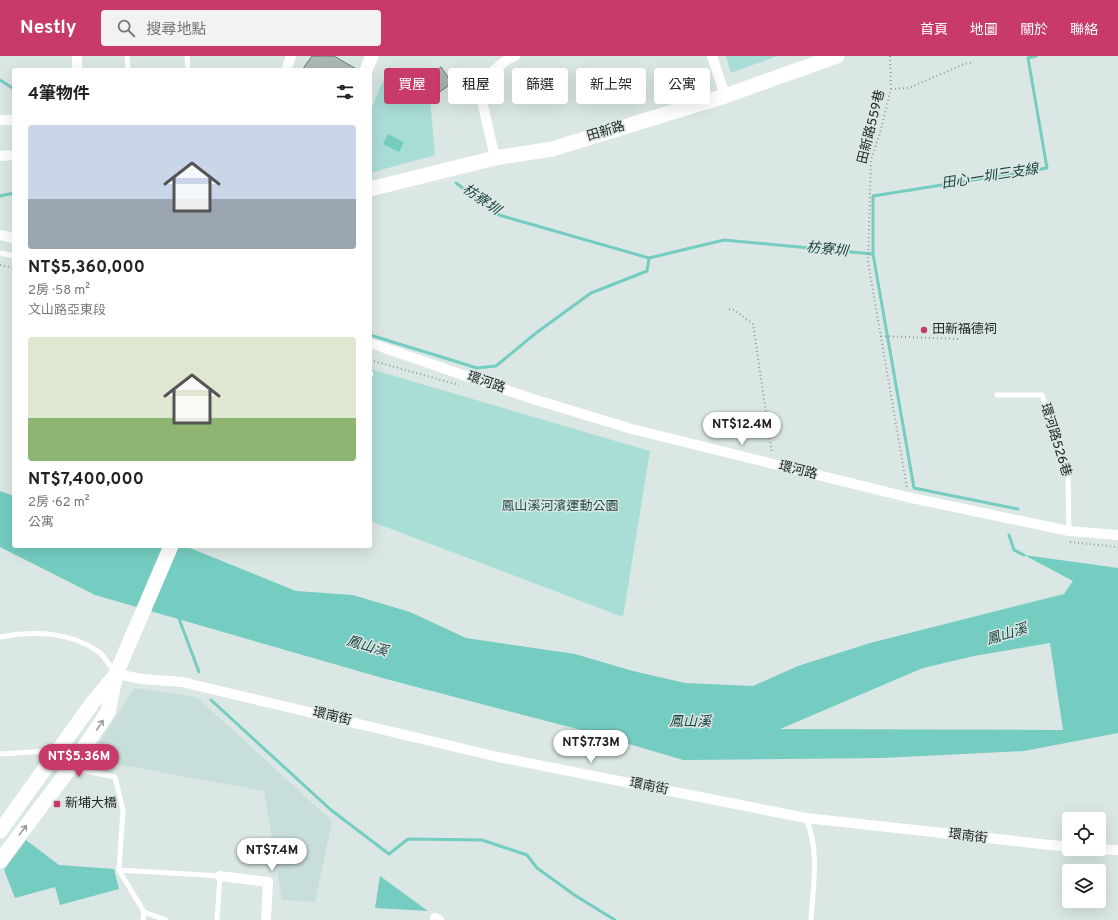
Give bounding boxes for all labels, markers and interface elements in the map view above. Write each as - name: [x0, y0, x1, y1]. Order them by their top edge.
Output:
- search box: [101, 10, 381, 46]
- text: Nestly: [20, 16, 77, 40]
- icon: search: [115, 17, 137, 39]
- text: 搜尋地點: [147, 21, 207, 40]
- text: 首頁: [920, 22, 948, 39]
- text: 地圖: [970, 22, 998, 39]
- text: 關於: [1020, 22, 1048, 39]
- text: 聯絡: [1070, 22, 1098, 39]
- chip: 買屋: [384, 68, 440, 104]
- chip: 租屋: [448, 68, 504, 104]
- chip: 篩選: [512, 68, 568, 104]
- chip: 新上架: [576, 68, 646, 104]
- chip: 公寓: [654, 68, 710, 104]
- icon: filters: [334, 81, 356, 103]
- text: 4筆物件: [28, 84, 90, 106]
- street label: 田新路559巷: [855, 88, 889, 166]
- street label: 田新路: [585, 119, 627, 145]
- icon: home: [156, 151, 228, 223]
- water label: 田心一圳三支線: [940, 161, 1042, 193]
- water label: 枋寮圳: [459, 181, 505, 220]
- water label: 枋寮圳: [805, 239, 851, 261]
- text: NT$5,360,000: [28, 257, 145, 279]
- text: 2房 · 58 m²: [28, 283, 90, 299]
- text: 文山路亞東段: [28, 303, 106, 319]
- place label: 田新福德祠: [932, 321, 997, 338]
- marker: 田新福德祠: [919, 325, 929, 335]
- icon: home: [156, 363, 228, 435]
- street label: 環河路: [465, 369, 507, 397]
- street label: 環河路526巷: [1036, 401, 1074, 479]
- pin: NT$12.4M: [701, 412, 783, 446]
- text: NT$12.4M: [712, 417, 772, 433]
- street label: 環河路: [777, 459, 819, 483]
- text: NT$7,400,000: [28, 469, 144, 491]
- text: 2房 · 62 m²: [28, 495, 90, 511]
- park label: 鳳山溪河濱運動公園: [501, 499, 619, 515]
- text: 公寓: [28, 515, 54, 531]
- water label: 鳳山溪: [984, 620, 1031, 649]
- water label: 鳳山溪: [344, 633, 391, 662]
- street label: 環南街: [311, 705, 353, 729]
- water label: 鳳山溪: [669, 714, 713, 731]
- one-way arrow: [96, 719, 104, 730]
- pin: NT$7.73M: [550, 730, 632, 764]
- text: NT$7.73M: [562, 735, 620, 751]
- pin: NT$5.36M: [38, 744, 120, 778]
- text: NT$5.36M: [48, 749, 110, 765]
- street label: 環南街: [628, 775, 670, 799]
- place label: 新埔大橋: [65, 795, 117, 812]
- marker: 新埔大橋: [52, 799, 62, 809]
- map controls: [1062, 812, 1106, 908]
- button: locate: [1062, 812, 1106, 856]
- one-way arrow: [19, 825, 28, 836]
- street label: 環南街: [948, 827, 988, 847]
- pin: NT$7.4M: [235, 838, 309, 872]
- text: NT$7.4M: [246, 843, 298, 859]
- button: layers: [1062, 864, 1106, 908]

